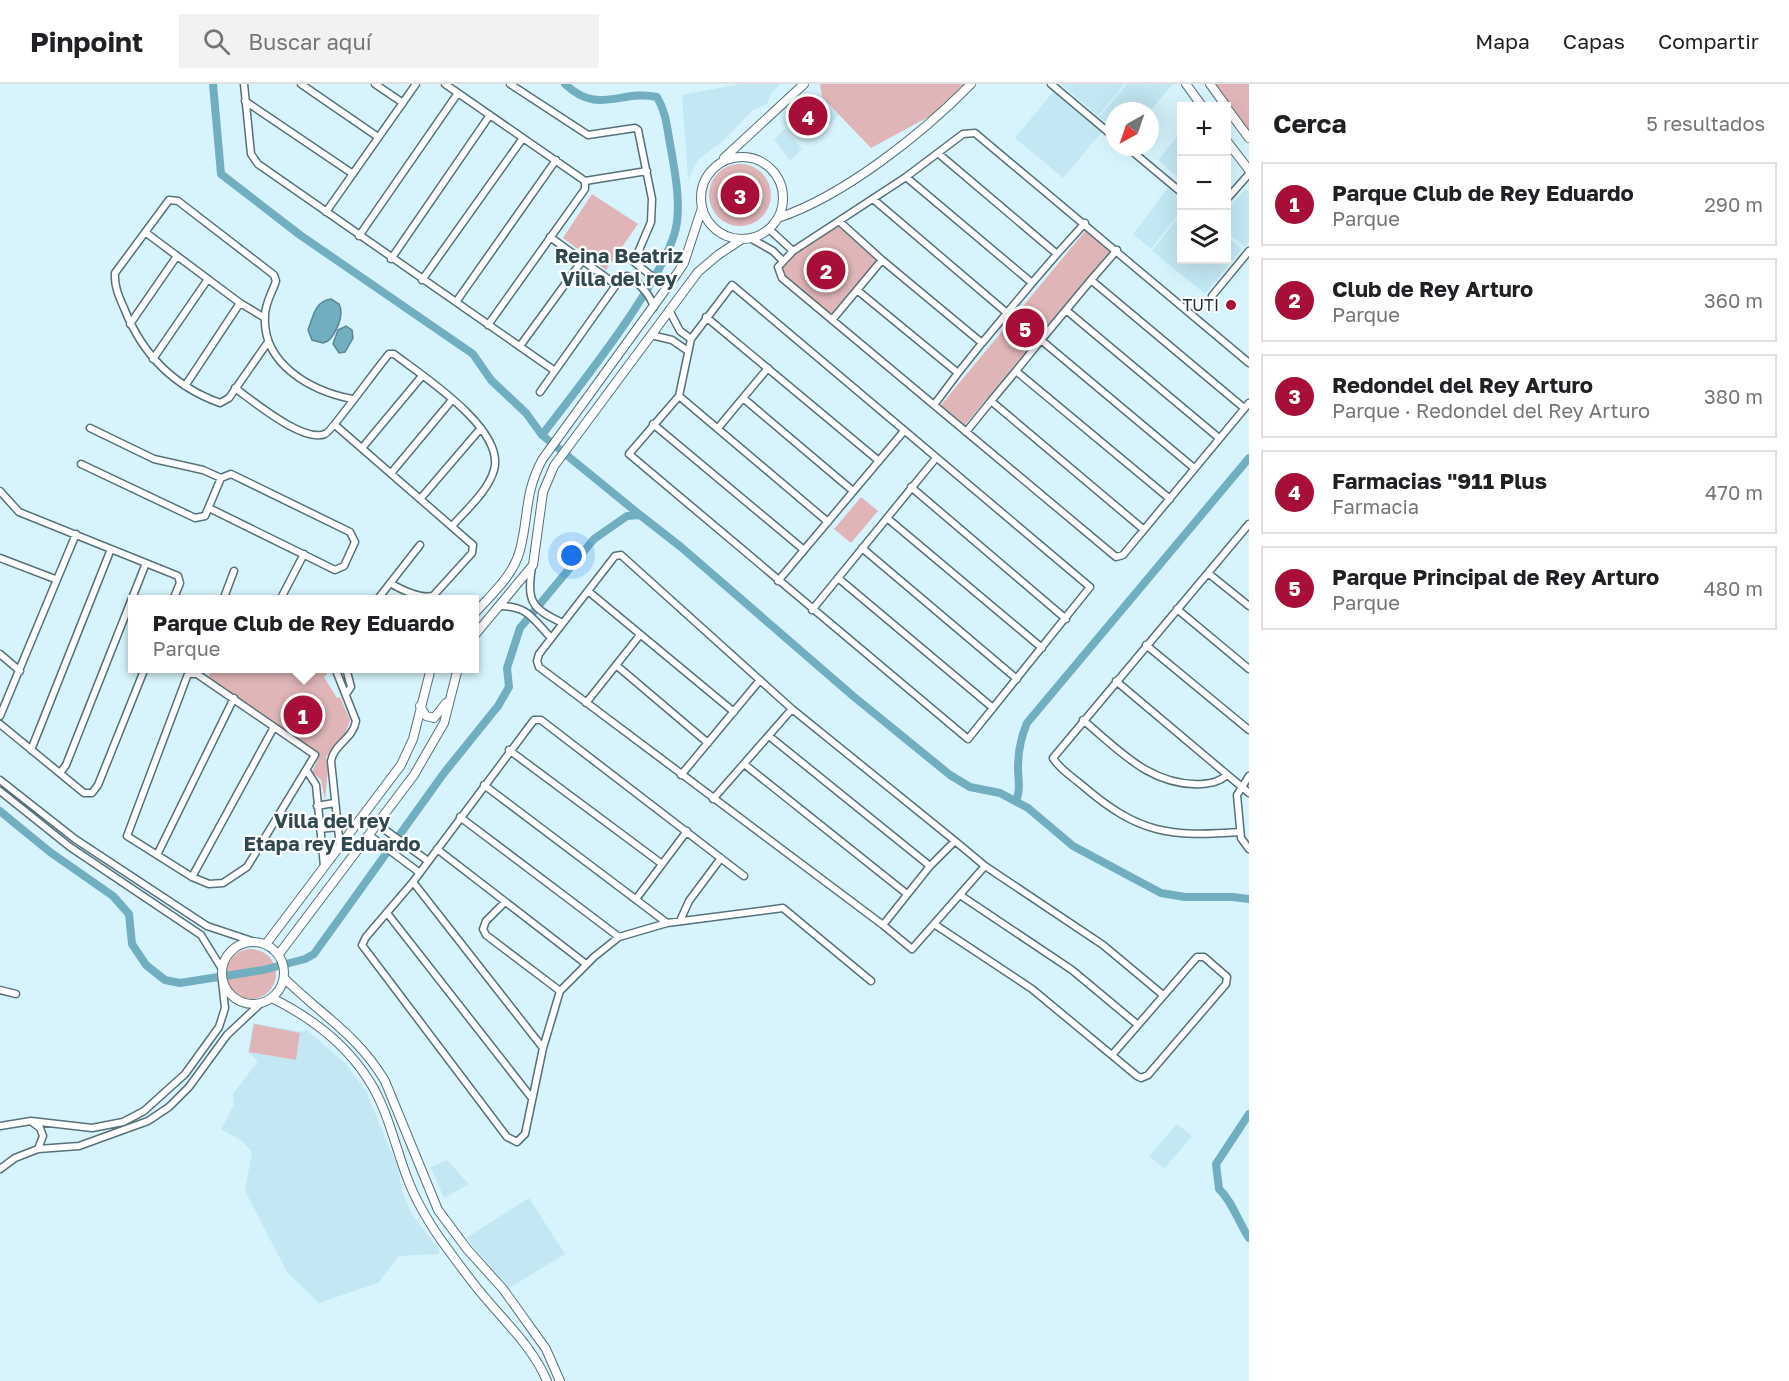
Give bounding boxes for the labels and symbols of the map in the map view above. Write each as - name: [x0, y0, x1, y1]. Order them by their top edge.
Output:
- pin: 4: [788, 93, 828, 138]
- north arrow: [1105, 102, 1159, 156]
- pin: 3: [720, 172, 760, 218]
- district label: Reina Beatriz Villa del rey: [555, 243, 683, 290]
- pin: 2: [806, 248, 846, 292]
- place label: TUTI: [1182, 295, 1219, 315]
- marker: TUTI: [1224, 298, 1238, 312]
- pin: 5: [1006, 306, 1044, 350]
- your location: [557, 541, 586, 570]
- pin: 1: [284, 692, 322, 738]
- district label: Villa del rey Etapa rey Eduardo: [244, 808, 420, 855]

